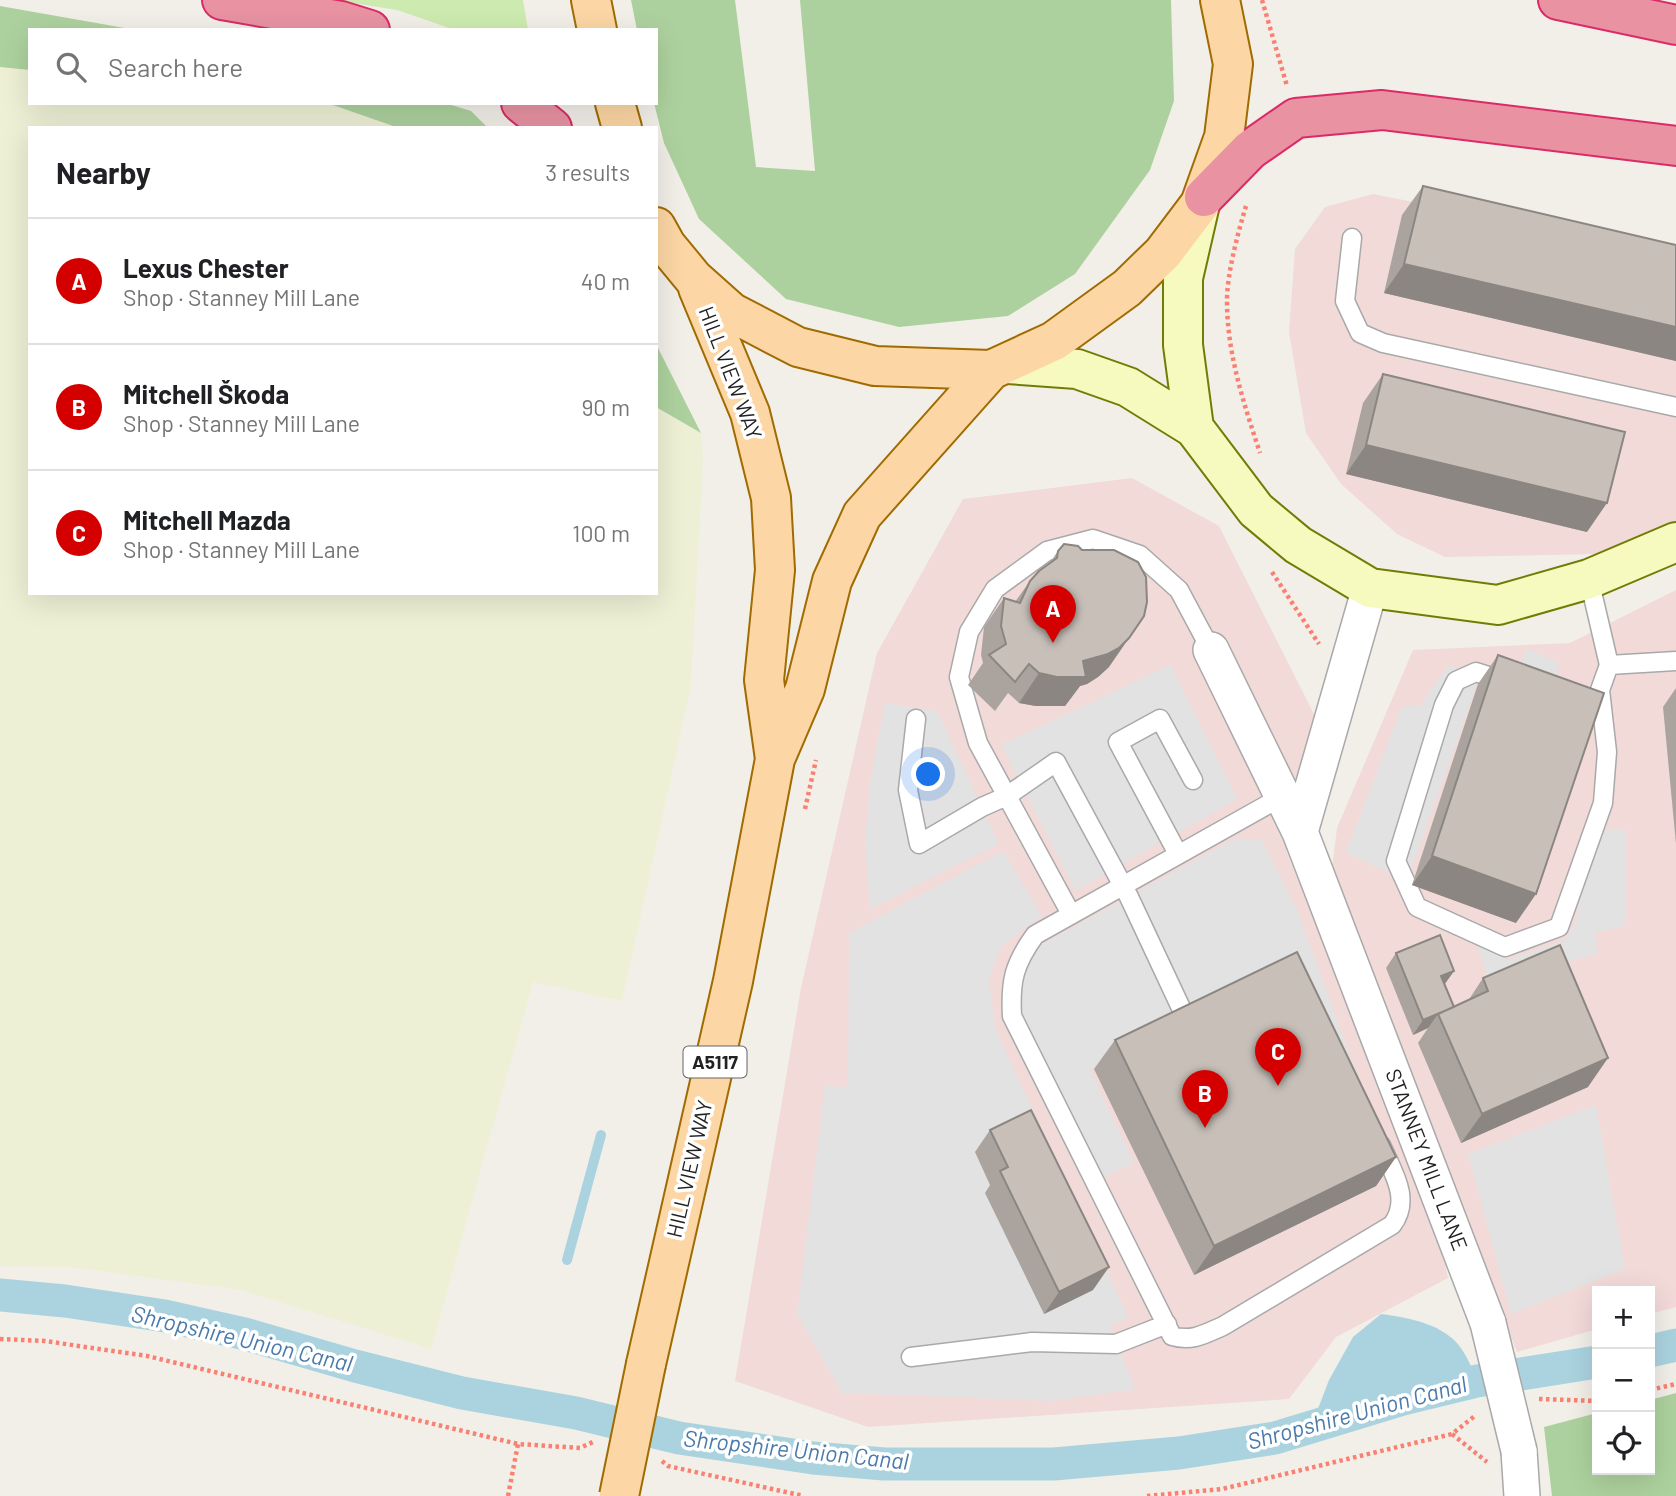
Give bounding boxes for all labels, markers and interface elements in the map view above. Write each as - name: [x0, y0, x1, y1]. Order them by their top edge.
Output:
- search box: [28, 28, 658, 105]
- icon: search: [52, 48, 90, 86]
- text: Search here: [108, 51, 243, 82]
- text: Nearby: [56, 154, 151, 190]
- text: 3 results: [545, 158, 630, 186]
- text: Lexus Chester: [123, 252, 289, 283]
- text: A: [71, 267, 87, 295]
- text: 40 m: [581, 267, 630, 295]
- text: Shop · Stanney Mill Lane: [123, 283, 360, 311]
- street label: HILL VIEW WAY: [695, 302, 768, 443]
- text: Mitchell Škoda: [123, 378, 289, 409]
- text: B: [72, 393, 86, 421]
- text: 90 m: [581, 393, 630, 421]
- text: Shop · Stanney Mill Lane: [123, 409, 360, 437]
- text: Mitchell Mazda: [123, 504, 291, 535]
- text: C: [72, 519, 86, 547]
- text: 100 m: [572, 519, 630, 547]
- text: Shop · Stanney Mill Lane: [123, 535, 360, 563]
- pin: A: [1030, 585, 1076, 643]
- your location: [911, 757, 945, 791]
- pin: C: [1255, 1028, 1301, 1086]
- road number: A5117: [684, 1046, 746, 1078]
- street label: STANNEY MILL LANE: [1381, 1065, 1474, 1254]
- pin: B: [1182, 1070, 1228, 1128]
- street label: HILL VIEW WAY: [661, 1097, 717, 1240]
- map controls: [1592, 1286, 1655, 1475]
- button: +: [1592, 1286, 1655, 1349]
- water label: Shropshire Union Canal: [129, 1299, 356, 1377]
- button: −: [1592, 1349, 1655, 1412]
- water label: Shropshire Union Canal: [1244, 1369, 1470, 1455]
- button: locate: [1592, 1412, 1655, 1475]
- water label: Shropshire Union Canal: [682, 1423, 910, 1475]

